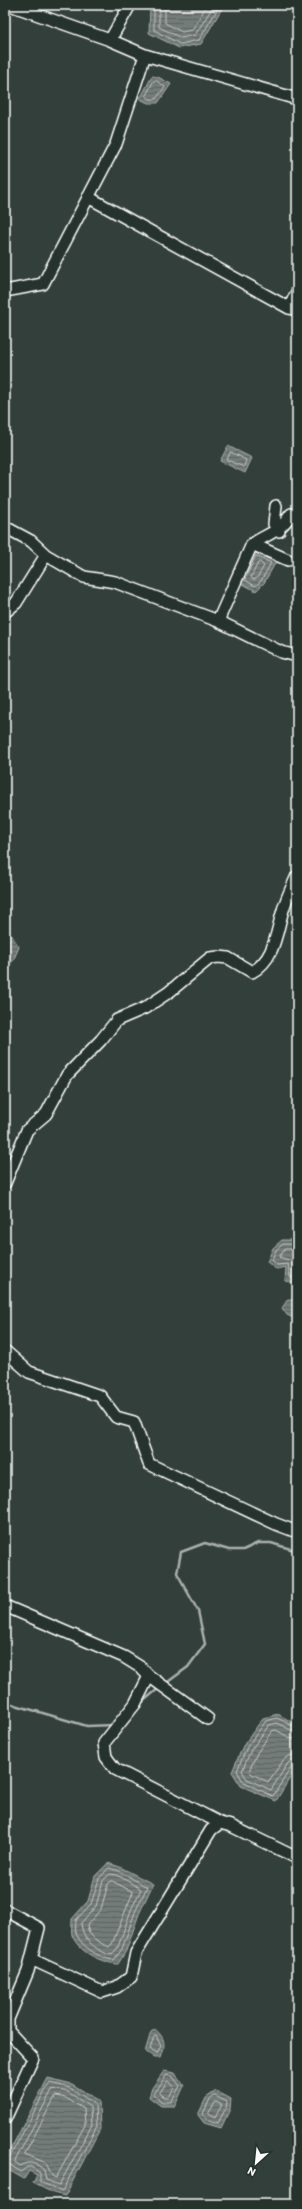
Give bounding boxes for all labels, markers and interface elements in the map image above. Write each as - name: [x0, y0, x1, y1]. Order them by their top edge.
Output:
- north arrow: [236, 2143, 276, 2183]
- text: N: [245, 2164, 258, 2179]

